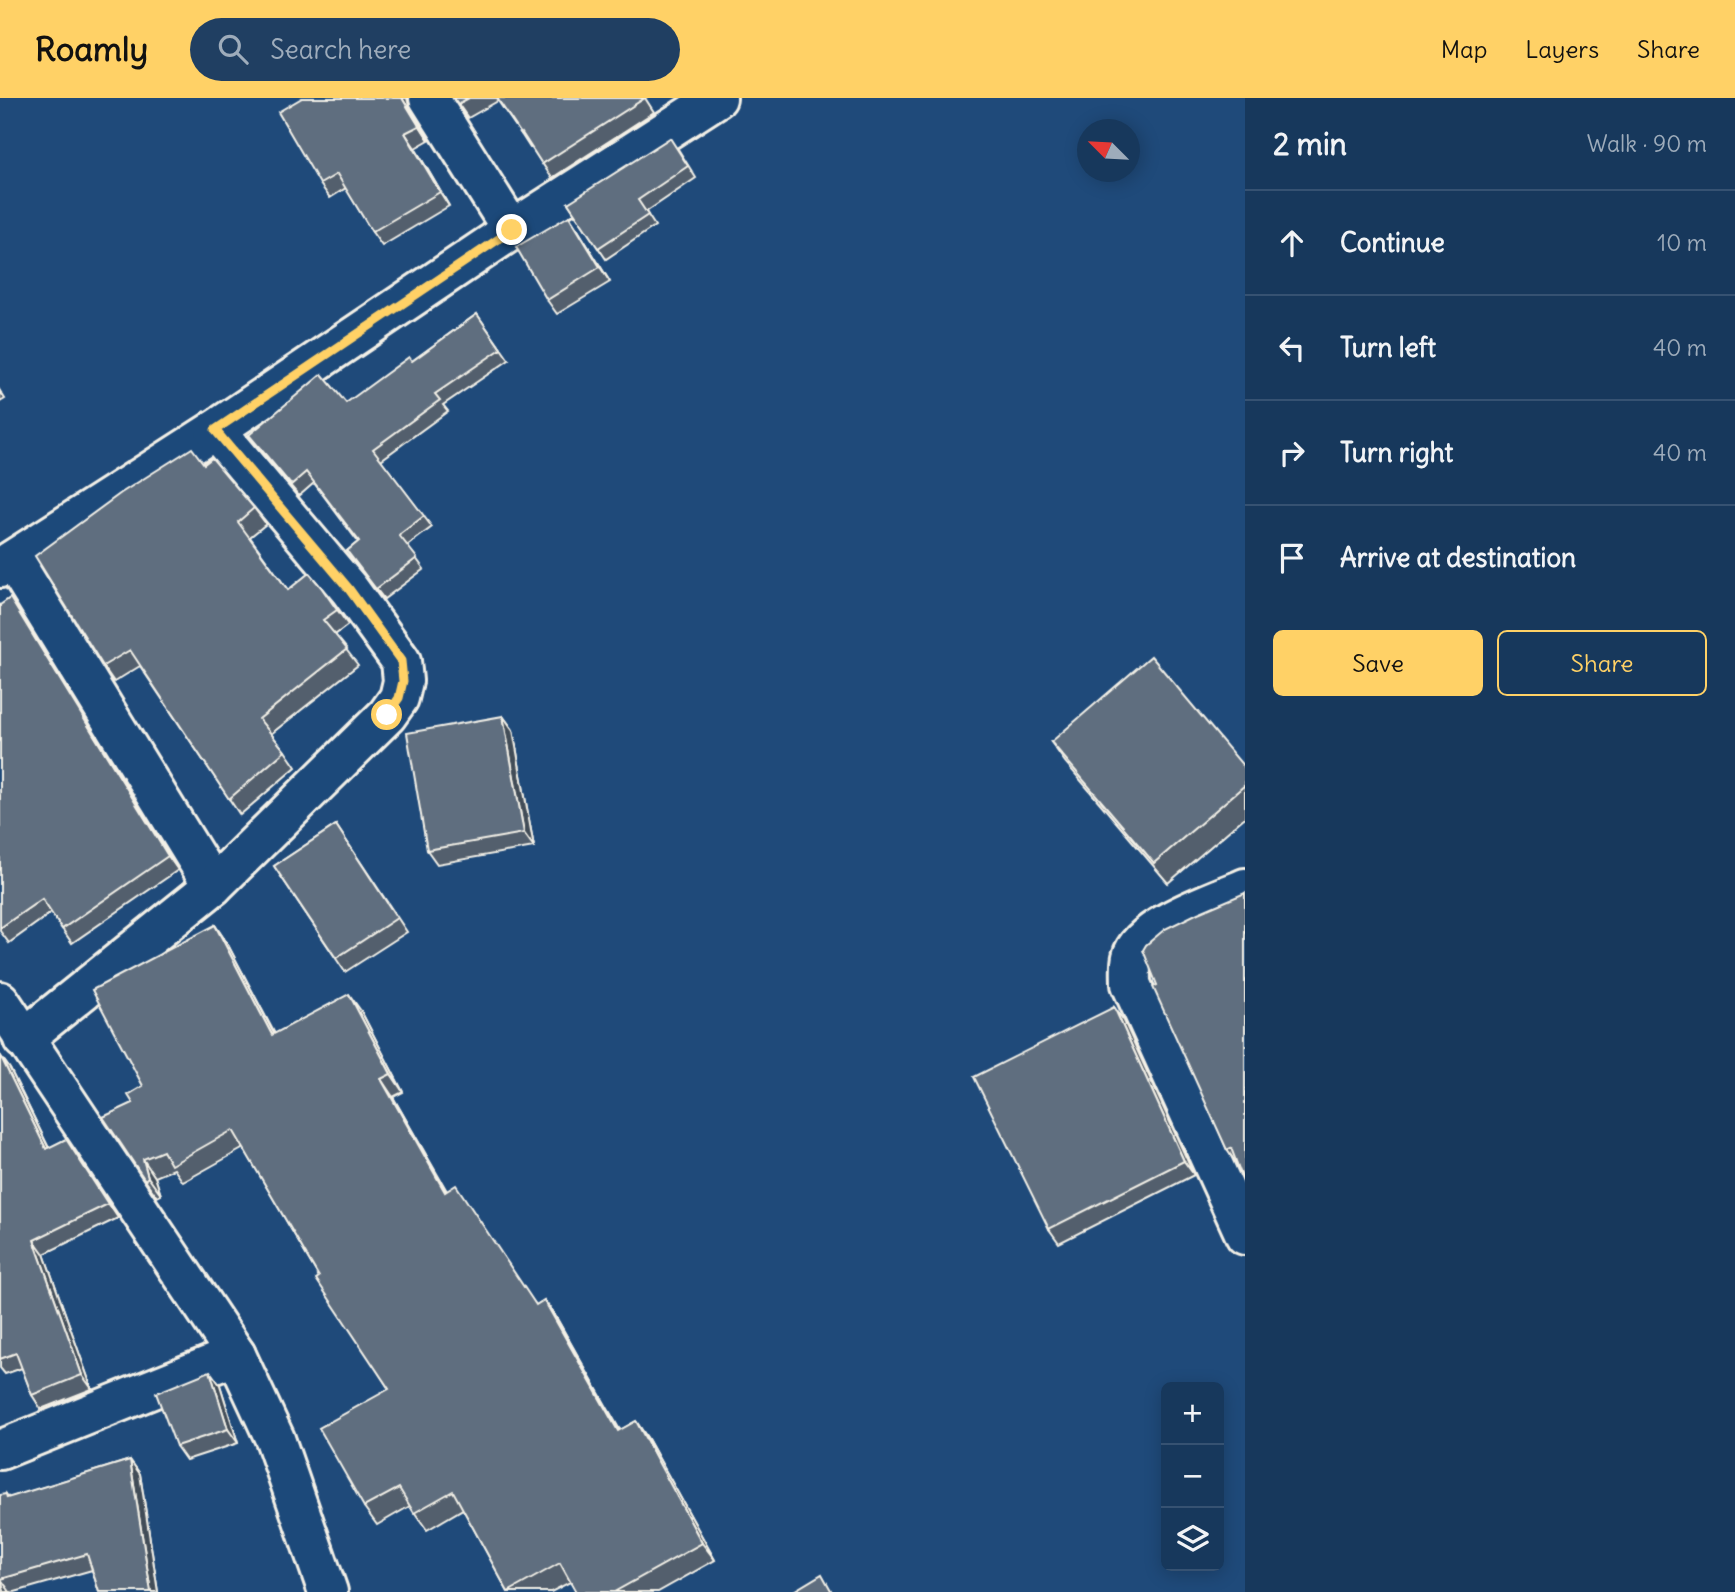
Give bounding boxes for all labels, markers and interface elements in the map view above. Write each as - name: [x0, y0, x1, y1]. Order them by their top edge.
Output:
- search box: [190, 18, 680, 81]
- text: Roamly: [35, 28, 148, 70]
- icon: search: [214, 30, 252, 68]
- text: Search here: [270, 33, 411, 66]
- text: Map: [1441, 34, 1487, 64]
- text: Layers: [1525, 34, 1599, 64]
- text: Share: [1637, 34, 1700, 64]
- north arrow: [1077, 119, 1140, 182]
- text: 2 min: [1273, 125, 1347, 163]
- text: Walk · 90 m: [1587, 129, 1707, 158]
- route end: [496, 214, 527, 245]
- icon: ahead: [1273, 224, 1311, 262]
- text: Continue: [1340, 226, 1445, 259]
- text: 10 m: [1657, 228, 1707, 257]
- icon: left: [1273, 329, 1311, 367]
- text: Turn left: [1340, 331, 1436, 364]
- text: 40 m: [1653, 333, 1707, 362]
- icon: right: [1273, 434, 1311, 472]
- text: Turn right: [1340, 436, 1453, 469]
- text: 40 m: [1653, 438, 1707, 467]
- icon: arrive: [1273, 539, 1311, 577]
- text: Arrive at destination: [1340, 541, 1576, 574]
- button: Save: [1273, 630, 1483, 696]
- button: Share: [1497, 630, 1707, 696]
- route start: [371, 699, 402, 730]
- map controls: [1161, 1382, 1224, 1571]
- button: +: [1161, 1382, 1224, 1445]
- button: −: [1161, 1445, 1224, 1508]
- button: layers: [1161, 1508, 1224, 1571]

